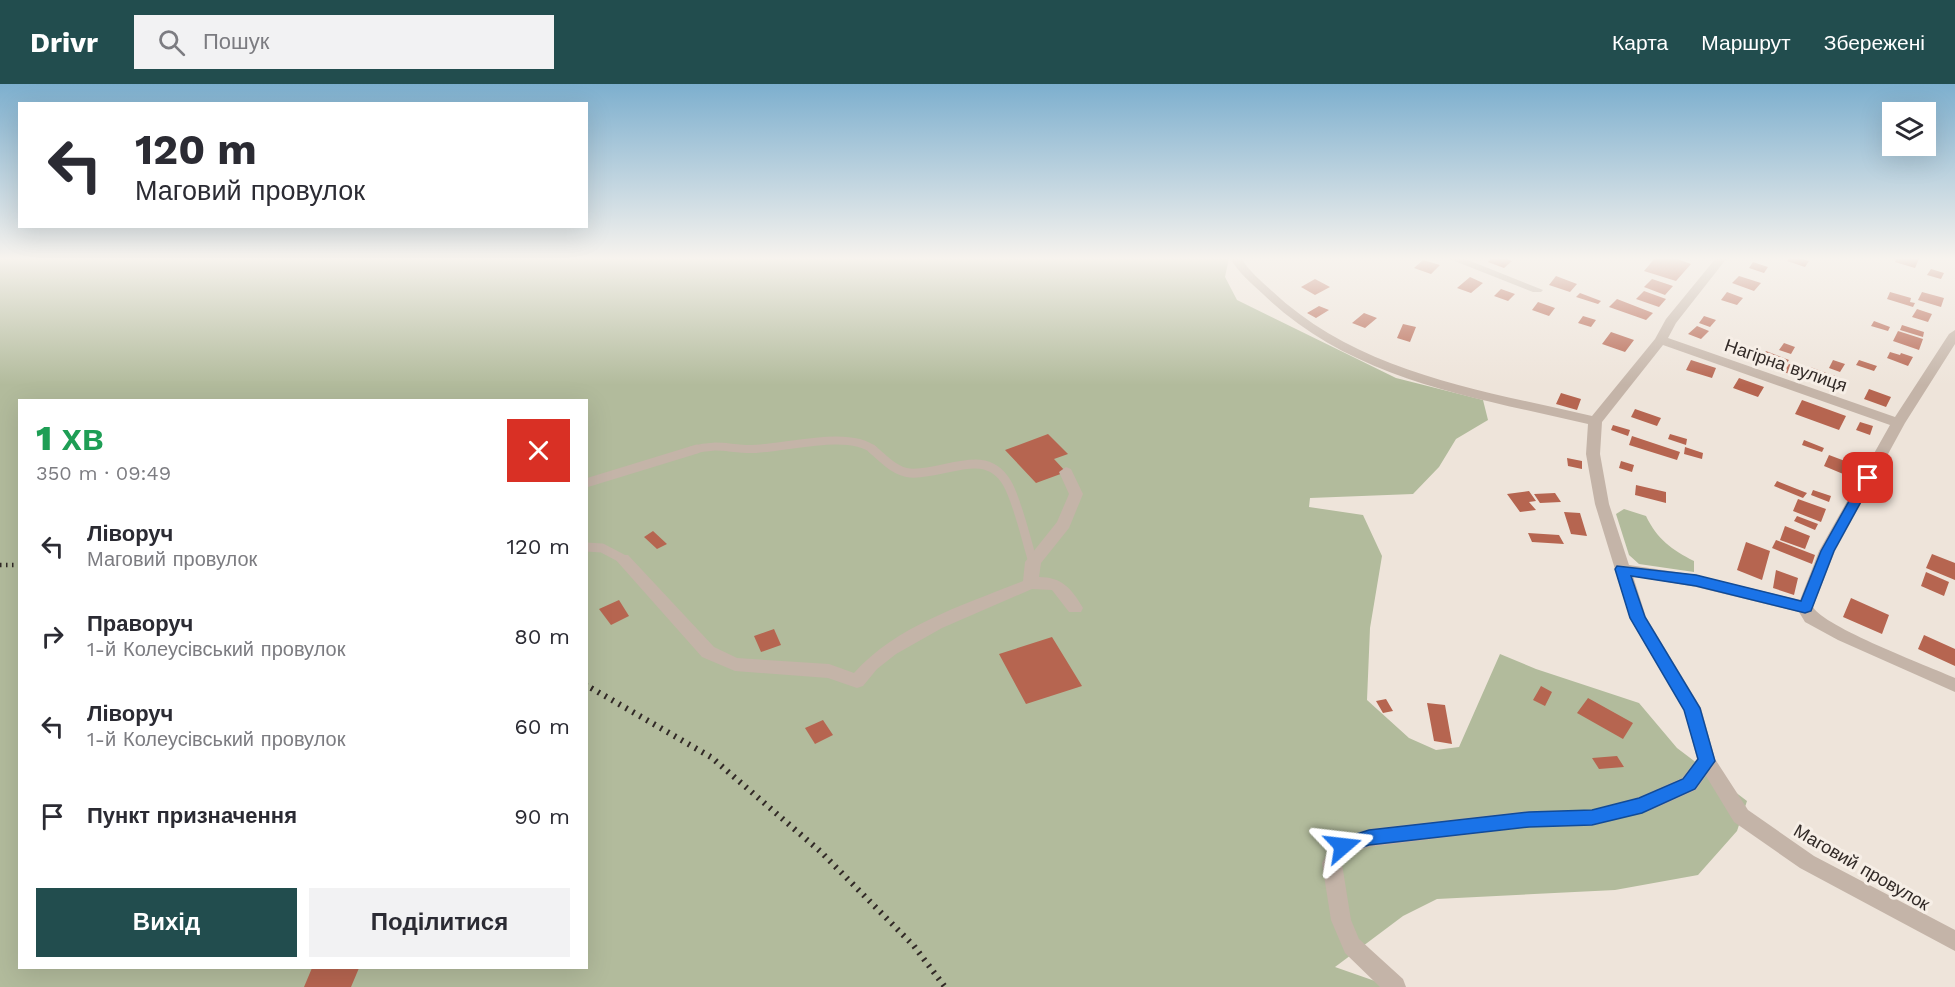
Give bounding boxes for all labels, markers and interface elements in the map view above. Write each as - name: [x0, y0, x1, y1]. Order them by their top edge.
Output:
- search box: [134, 15, 554, 69]
- text: Drivr: [30, 26, 98, 59]
- icon: search: [155, 26, 188, 59]
- text: Пошук: [203, 29, 269, 54]
- text: Карта: [1612, 30, 1668, 55]
- text: Маршрут: [1701, 30, 1791, 55]
- text: Збережені: [1824, 30, 1925, 55]
- map controls: [1882, 102, 1936, 156]
- button: layers: [1882, 102, 1936, 156]
- text: 120 m: [135, 125, 257, 174]
- icon: left: [36, 126, 114, 204]
- text: Маговий провулок: [135, 175, 365, 207]
- street label: Нагірна вулиця: [1722, 334, 1850, 396]
- text: 1 хв: [36, 417, 104, 459]
- button: close: [507, 419, 570, 482]
- pin: [1842, 452, 1893, 503]
- text: 350 m · 09:49: [36, 461, 171, 485]
- icon: arrive: [1851, 461, 1884, 494]
- text: Ліворуч: [87, 521, 173, 546]
- icon: left: [36, 530, 69, 563]
- text: 120 m: [506, 534, 570, 559]
- text: Маговий провулок: [87, 547, 257, 571]
- text: Праворуч: [87, 611, 193, 636]
- icon: right: [36, 620, 69, 653]
- text: 80 m: [514, 624, 570, 649]
- text: 1-й Колеусівський провулок: [87, 637, 345, 661]
- text: Ліворуч: [87, 701, 173, 726]
- icon: left: [36, 710, 69, 743]
- text: 60 m: [514, 714, 570, 739]
- text: 1-й Колеусівський провулок: [87, 727, 345, 751]
- icon: arrive: [36, 800, 69, 833]
- text: Пункт призначення: [87, 803, 297, 828]
- text: 90 m: [514, 804, 570, 829]
- position arrow: [1311, 814, 1375, 878]
- street label: Маговий провулок: [1790, 820, 1934, 914]
- button: Вихід: [36, 888, 297, 957]
- button: Поділитися: [309, 888, 570, 957]

